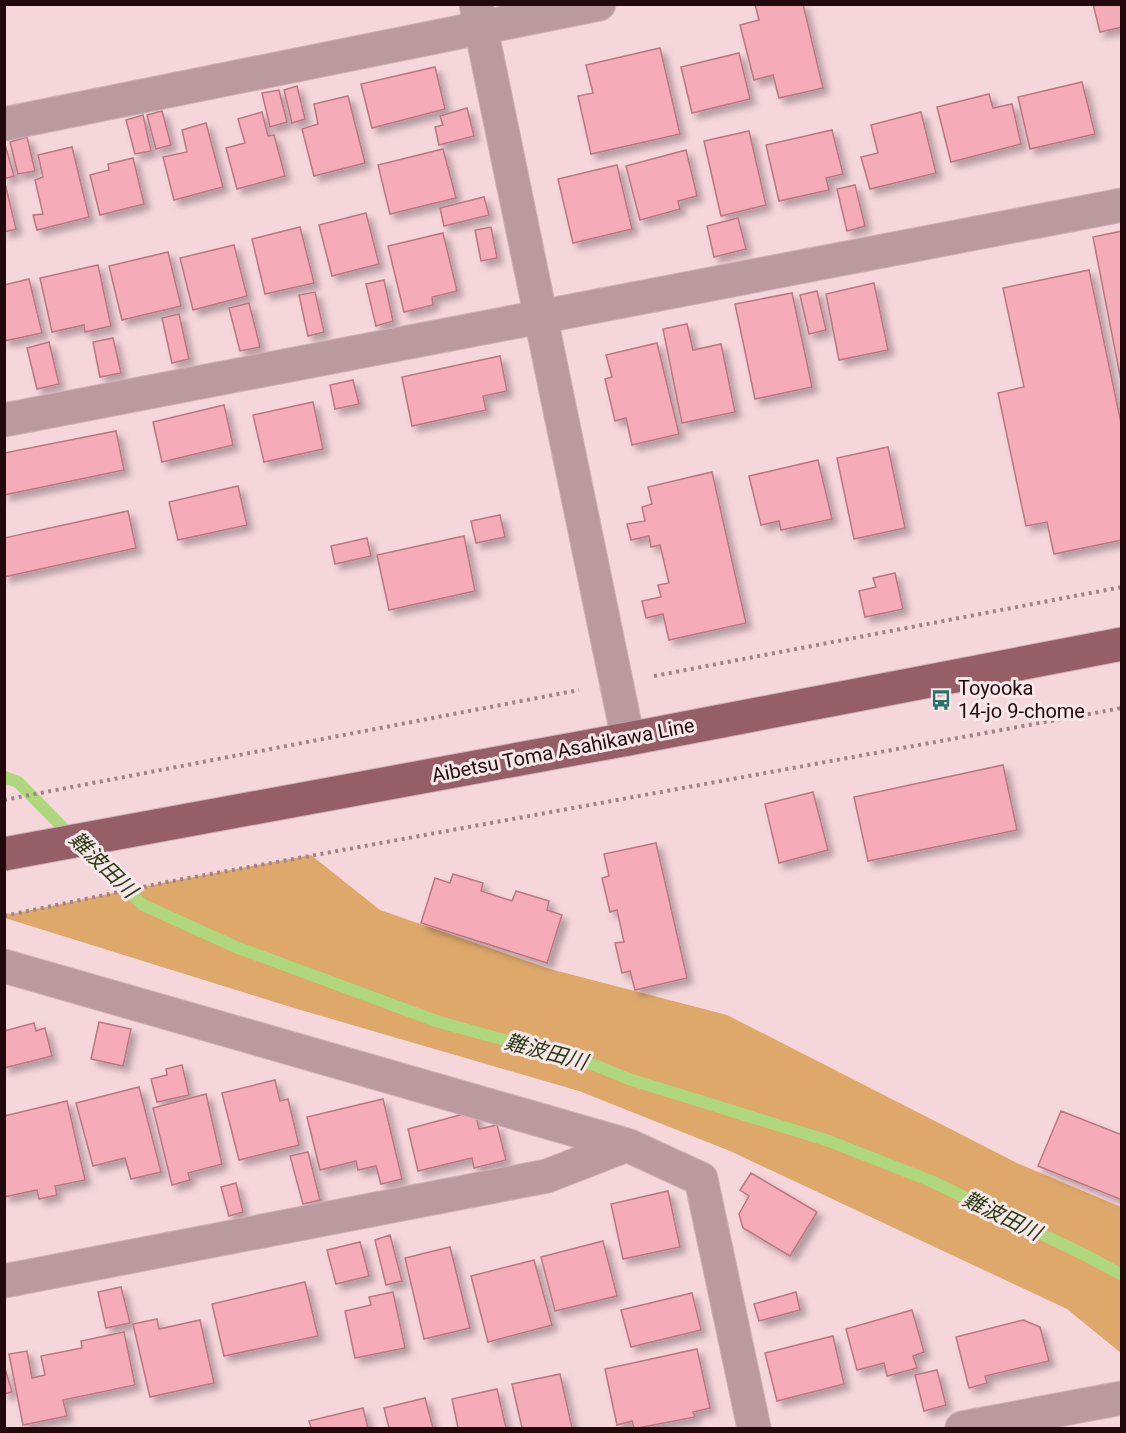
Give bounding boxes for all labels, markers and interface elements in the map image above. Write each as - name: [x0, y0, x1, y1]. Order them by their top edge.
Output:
- place label: Toyooka 14-jo 9-chome: [958, 676, 1085, 723]
- bus stop icon: Toyooka 14-jo 9-chome: [929, 688, 953, 712]
- street label: Aibetsu Toma Asahikawa Line: [430, 713, 696, 787]
- water label: 難波田川: [64, 827, 143, 904]
- water label: 難波田川: [502, 1030, 592, 1075]
- water label: 難波田川: [959, 1187, 1047, 1246]

